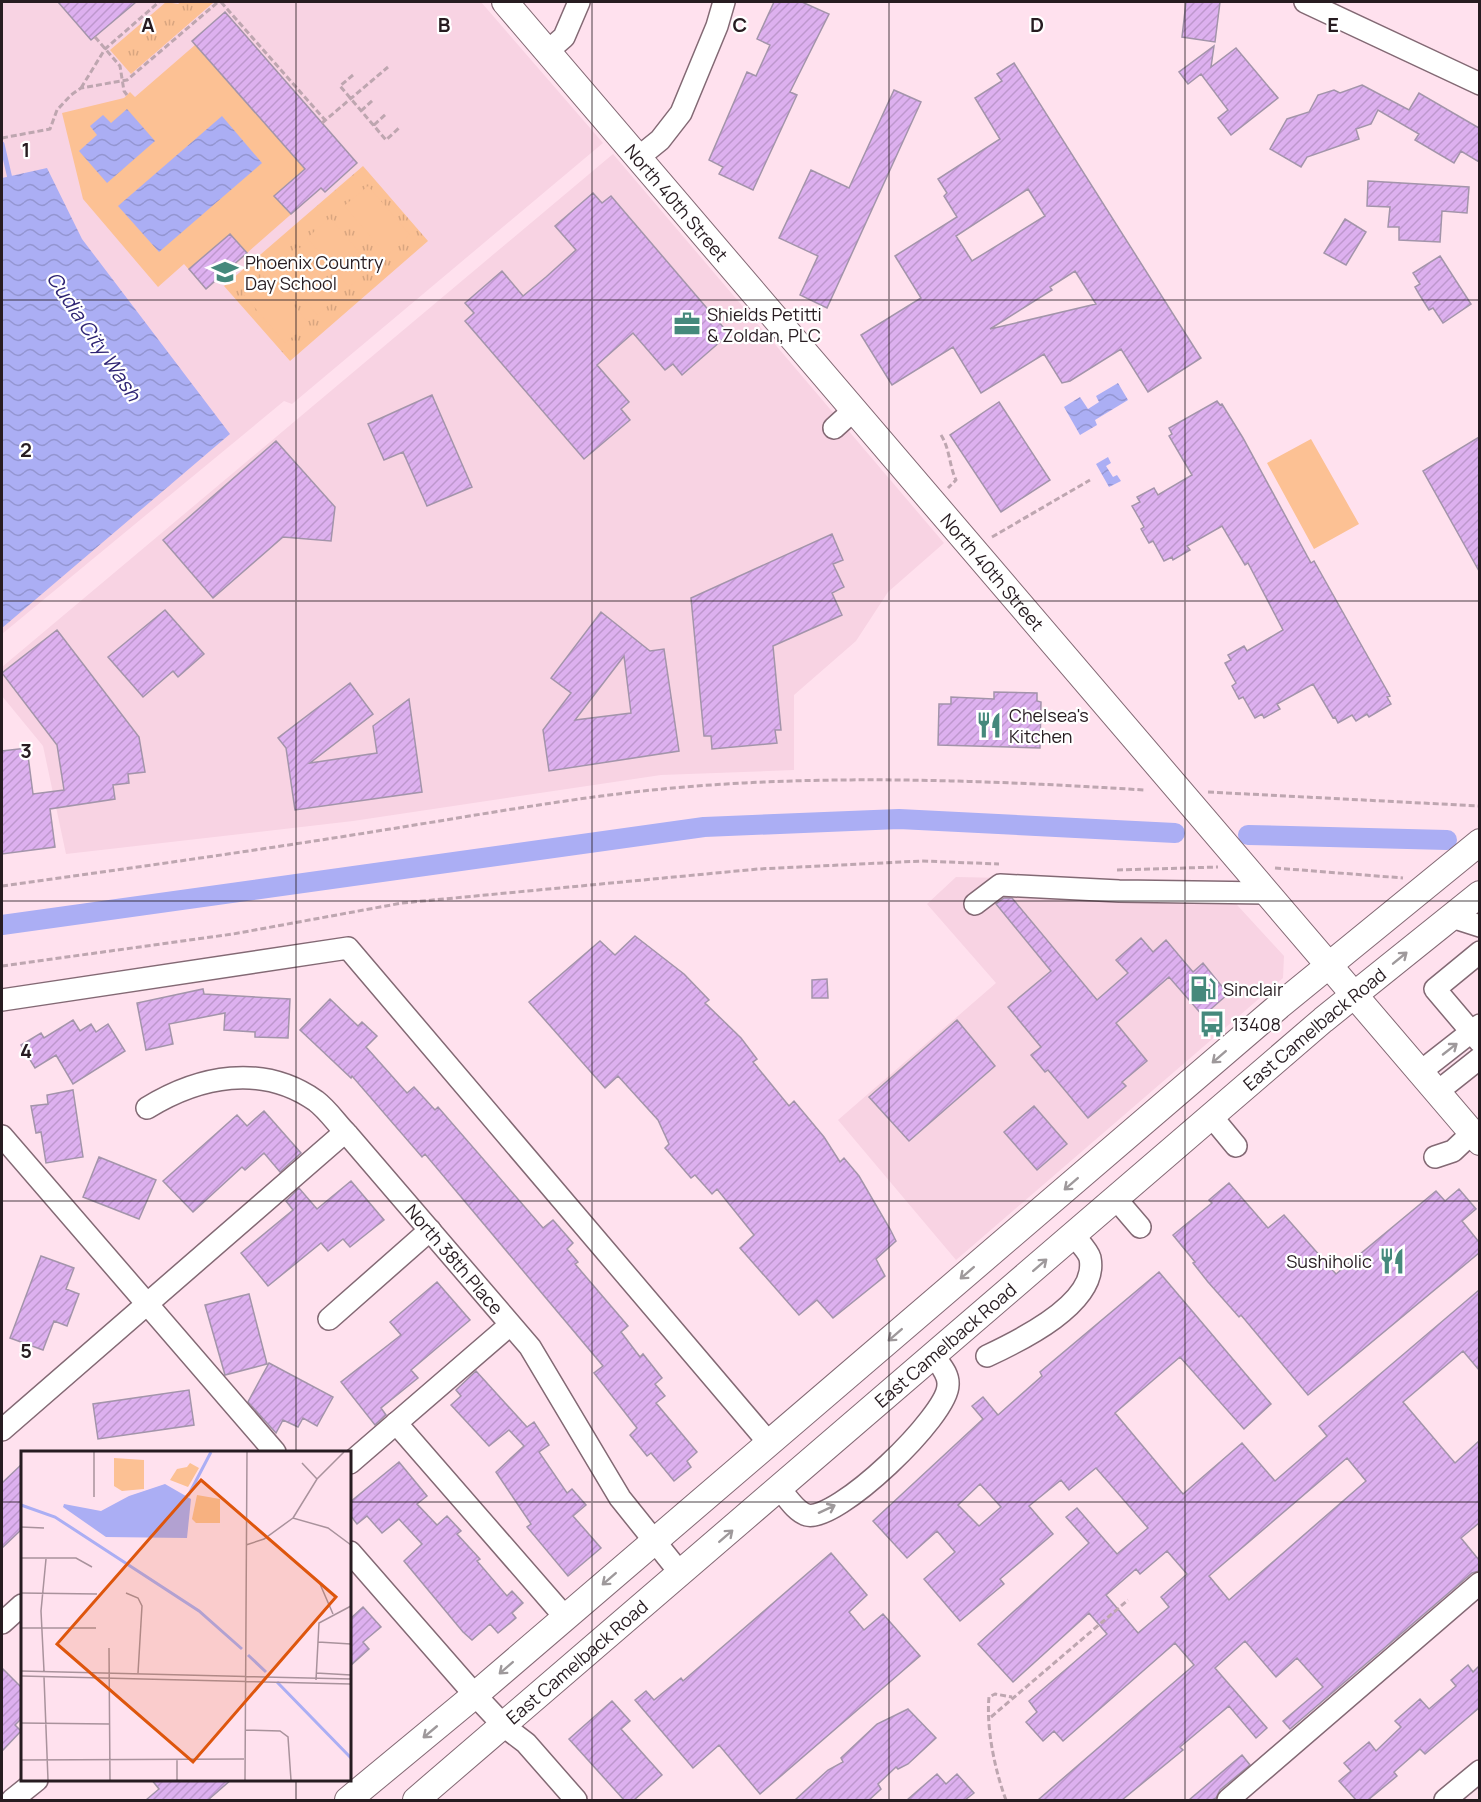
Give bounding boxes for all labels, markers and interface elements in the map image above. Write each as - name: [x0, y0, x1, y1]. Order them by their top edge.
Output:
- text: A: [141, 11, 155, 38]
- text: B: [438, 11, 451, 38]
- text: C: [733, 11, 747, 38]
- text: D: [1030, 11, 1044, 38]
- text: E: [1327, 11, 1339, 38]
- text: 1: [22, 136, 30, 163]
- street label: North 40th Street: [620, 139, 734, 266]
- place label: Phoenix Country Day School: [245, 250, 384, 295]
- school or university icon: Phoenix Country Day School: [210, 257, 240, 287]
- water label: Cudia City Wash: [41, 266, 148, 407]
- place label: Shields Petitti & Zoldan, PLC: [707, 302, 822, 347]
- office icon: Shields Petitti & Zoldan, PLC: [672, 309, 702, 339]
- text: 2: [20, 436, 32, 463]
- street label: North 40th Street: [936, 508, 1049, 636]
- place label: Chelsea's Kitchen: [1009, 703, 1089, 748]
- restaurant icon: Chelsea's Kitchen: [974, 710, 1004, 740]
- text: 3: [20, 737, 32, 764]
- one-way arrow: [1392, 952, 1408, 965]
- street label: East Camelback Road: [1238, 962, 1391, 1096]
- fuel station icon: Sinclair: [1188, 974, 1218, 1004]
- place label: Sinclair: [1223, 977, 1284, 1001]
- bus stop icon: 13408: [1197, 1009, 1227, 1039]
- place label: 13408: [1232, 1012, 1281, 1036]
- text: 4: [20, 1037, 32, 1064]
- one-way arrow: [1442, 1042, 1458, 1055]
- one-way arrow: [1212, 1050, 1227, 1064]
- one-way arrow: [1064, 1177, 1079, 1191]
- street label: North 38th Place: [400, 1199, 509, 1319]
- restaurant icon: Sushiholic: [1377, 1246, 1407, 1276]
- place label: Sushiholic: [1286, 1249, 1372, 1273]
- one-way arrow: [1032, 1258, 1047, 1272]
- one-way arrow: [959, 1267, 975, 1280]
- street label: East Camelback Road: [869, 1277, 1021, 1412]
- one-way arrow: [888, 1328, 903, 1342]
- text: 5: [20, 1337, 32, 1364]
- inset map: [21, 1451, 351, 1781]
- one-way arrow: [817, 1503, 835, 1515]
- one-way arrow: [718, 1529, 733, 1543]
- one-way arrow: [602, 1572, 617, 1586]
- street label: East Camelback Road: [501, 1594, 653, 1729]
- one-way arrow: [499, 1661, 514, 1675]
- one-way arrow: [423, 1725, 438, 1739]

